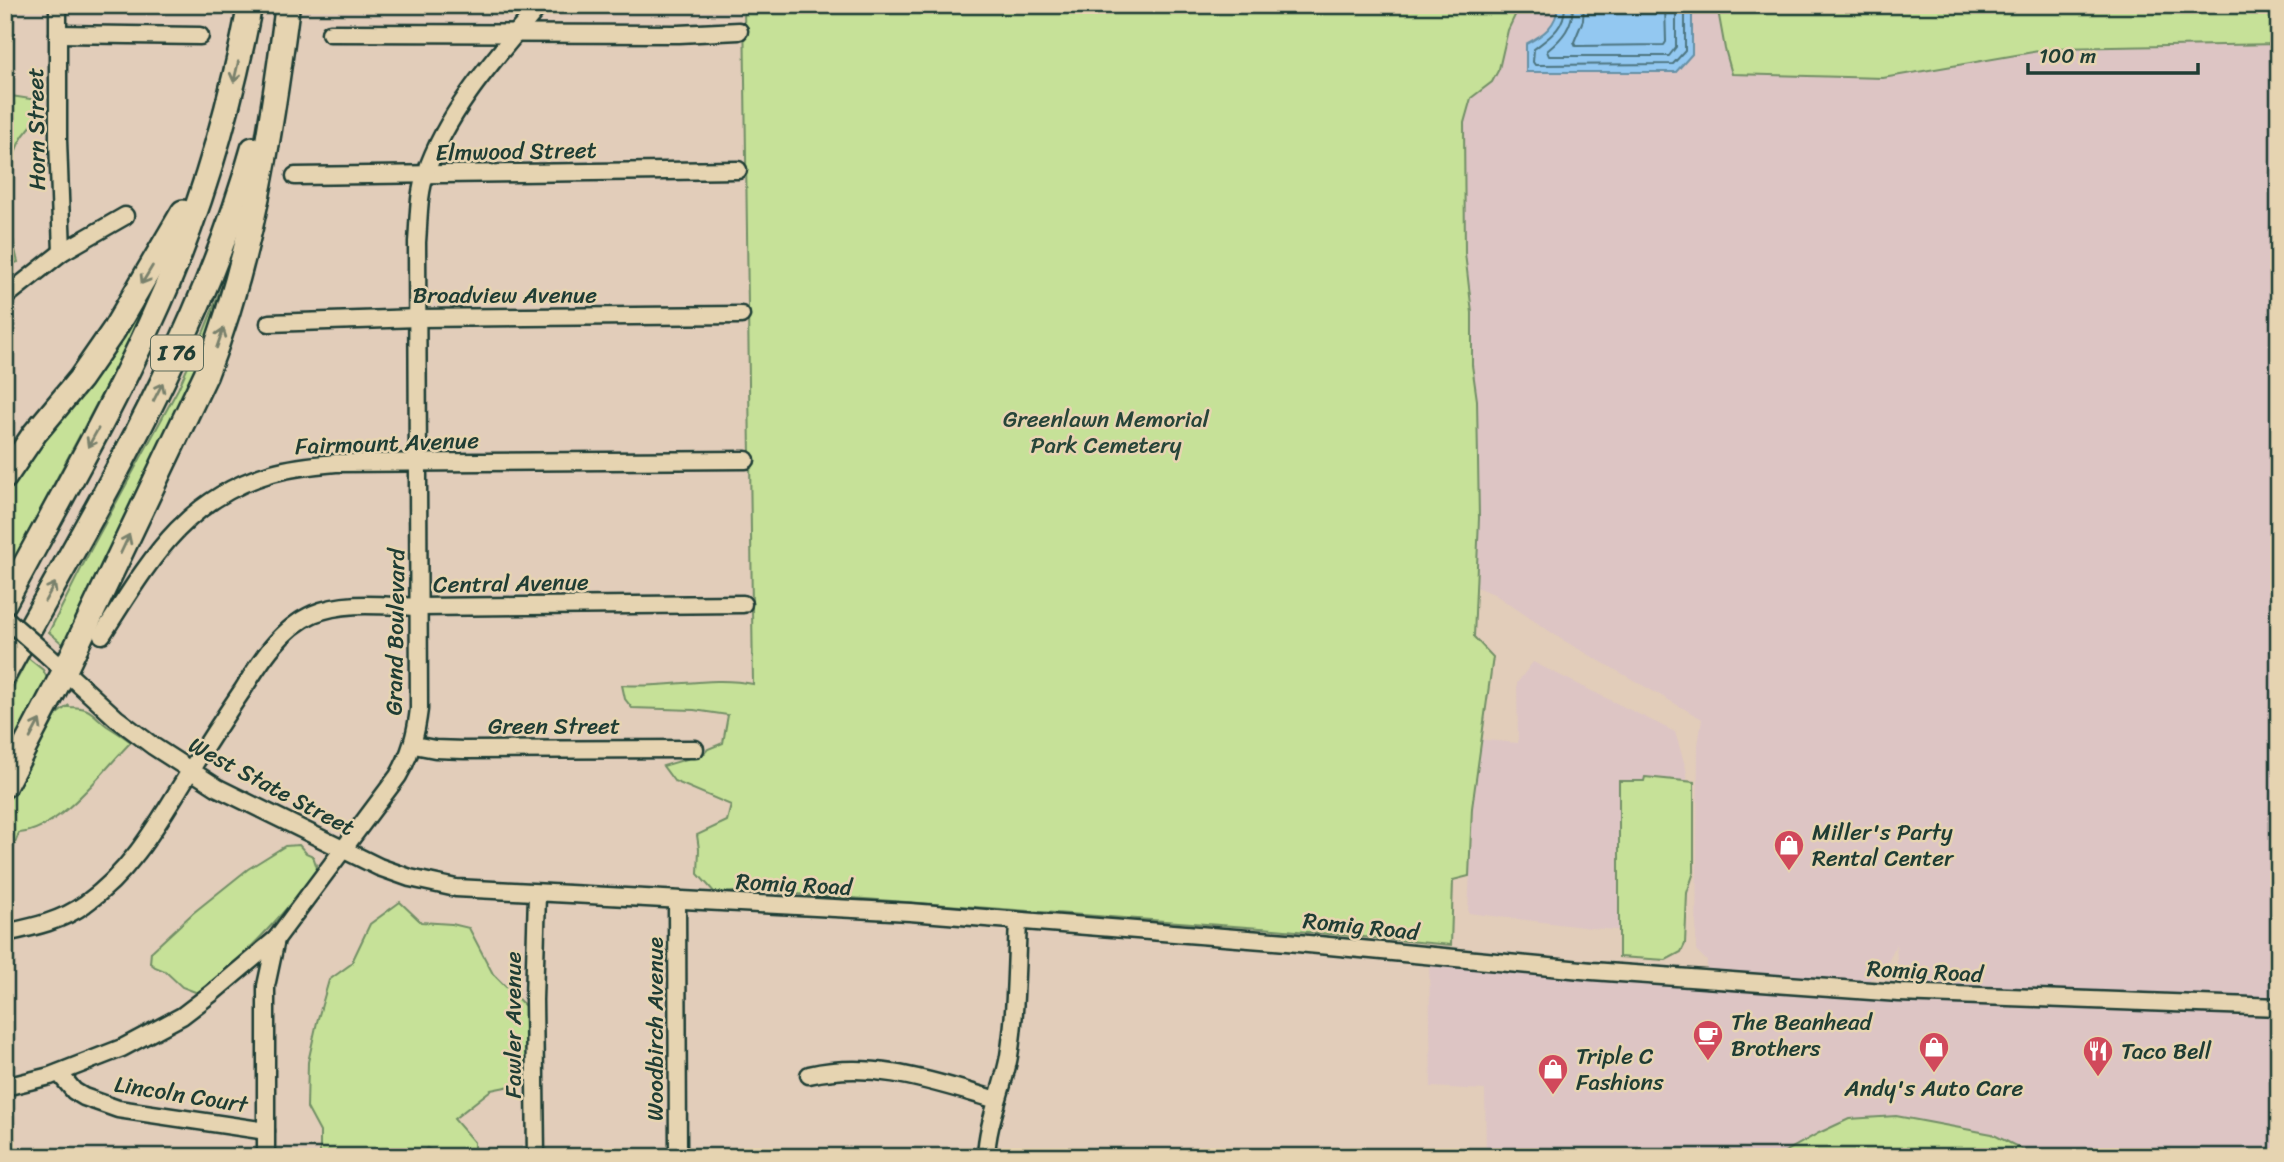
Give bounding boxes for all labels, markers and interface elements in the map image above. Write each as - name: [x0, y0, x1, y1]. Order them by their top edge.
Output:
- scale bar: [2028, 32, 2198, 76]
- text: 100 m: [2039, 37, 2096, 75]
- one-way arrow: [228, 60, 242, 83]
- street label: Horn Street: [15, 67, 58, 191]
- street label: Elmwood Street: [435, 130, 597, 173]
- one-way arrow: [140, 264, 153, 285]
- street label: Broadview Avenue: [413, 275, 597, 316]
- one-way arrow: [215, 327, 227, 349]
- road number: I 76: [151, 336, 203, 370]
- one-way arrow: [151, 382, 165, 403]
- park label: Greenlawn Memorial Park Cemetery: [1003, 399, 1209, 466]
- street label: Fairmount Avenue: [294, 420, 480, 467]
- one-way arrow: [86, 428, 100, 448]
- one-way arrow: [119, 534, 132, 556]
- street label: Grand Boulevard: [374, 546, 417, 716]
- street label: Central Avenue: [433, 562, 589, 605]
- one-way arrow: [44, 582, 57, 603]
- street label: Green Street: [488, 706, 620, 747]
- one-way arrow: [28, 719, 42, 740]
- street label: West State Street: [181, 725, 363, 848]
- place label: Miller's Party Rental Center: [1812, 812, 1955, 879]
- shop icon: Miller's Party Rental Center: [1772, 828, 1806, 872]
- street label: Romig Road: [735, 861, 855, 908]
- street label: Romig Road: [1301, 900, 1423, 953]
- street label: Woodbirch Avenue: [635, 937, 676, 1121]
- street label: Romig Road: [1866, 948, 1986, 995]
- street label: Fawler Avenue: [493, 951, 534, 1099]
- place label: The Beanhead Brothers: [1731, 1002, 1874, 1069]
- cafe icon: The Beanhead Brothers: [1691, 1018, 1725, 1062]
- shop icon: Andy's Auto Care: [1917, 1030, 1951, 1074]
- place label: Taco Bell: [2121, 1031, 2212, 1072]
- restaurant icon: Taco Bell: [2081, 1034, 2115, 1078]
- place label: Triple C Fashions: [1576, 1036, 1664, 1103]
- shop icon: Triple C Fashions: [1536, 1052, 1570, 1096]
- street label: Lincoln Court: [111, 1064, 252, 1126]
- place label: Andy's Auto Care: [1844, 1068, 2024, 1109]

